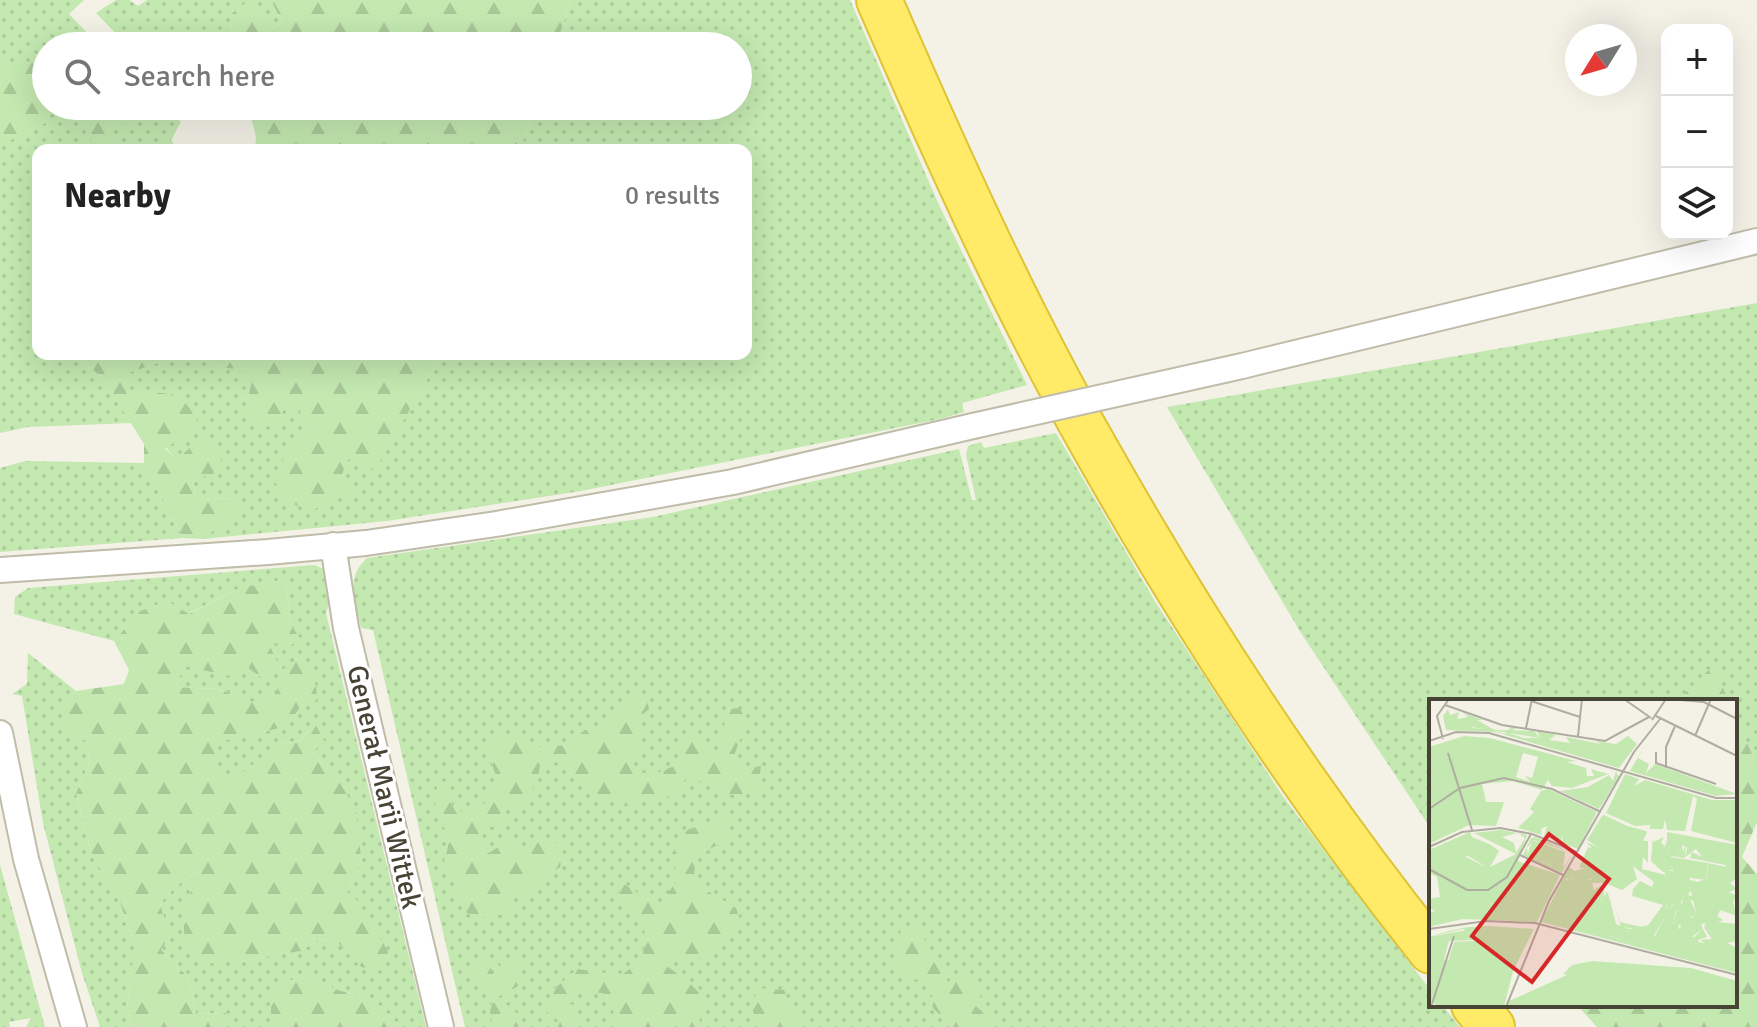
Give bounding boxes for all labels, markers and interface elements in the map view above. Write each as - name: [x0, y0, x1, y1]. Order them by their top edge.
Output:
- north arrow: [1565, 24, 1637, 96]
- map controls: [1661, 24, 1733, 240]
- button: +: [1661, 24, 1733, 96]
- search box: [32, 32, 752, 120]
- icon: search: [60, 54, 104, 98]
- text: Search here: [124, 58, 275, 95]
- button: −: [1661, 96, 1733, 168]
- button: layers: [1661, 168, 1733, 240]
- text: Nearby: [64, 175, 171, 217]
- text: 0 results: [625, 180, 720, 212]
- street label: Generał Marii Wittek: [339, 662, 429, 912]
- inset map: [1429, 699, 1737, 1007]

